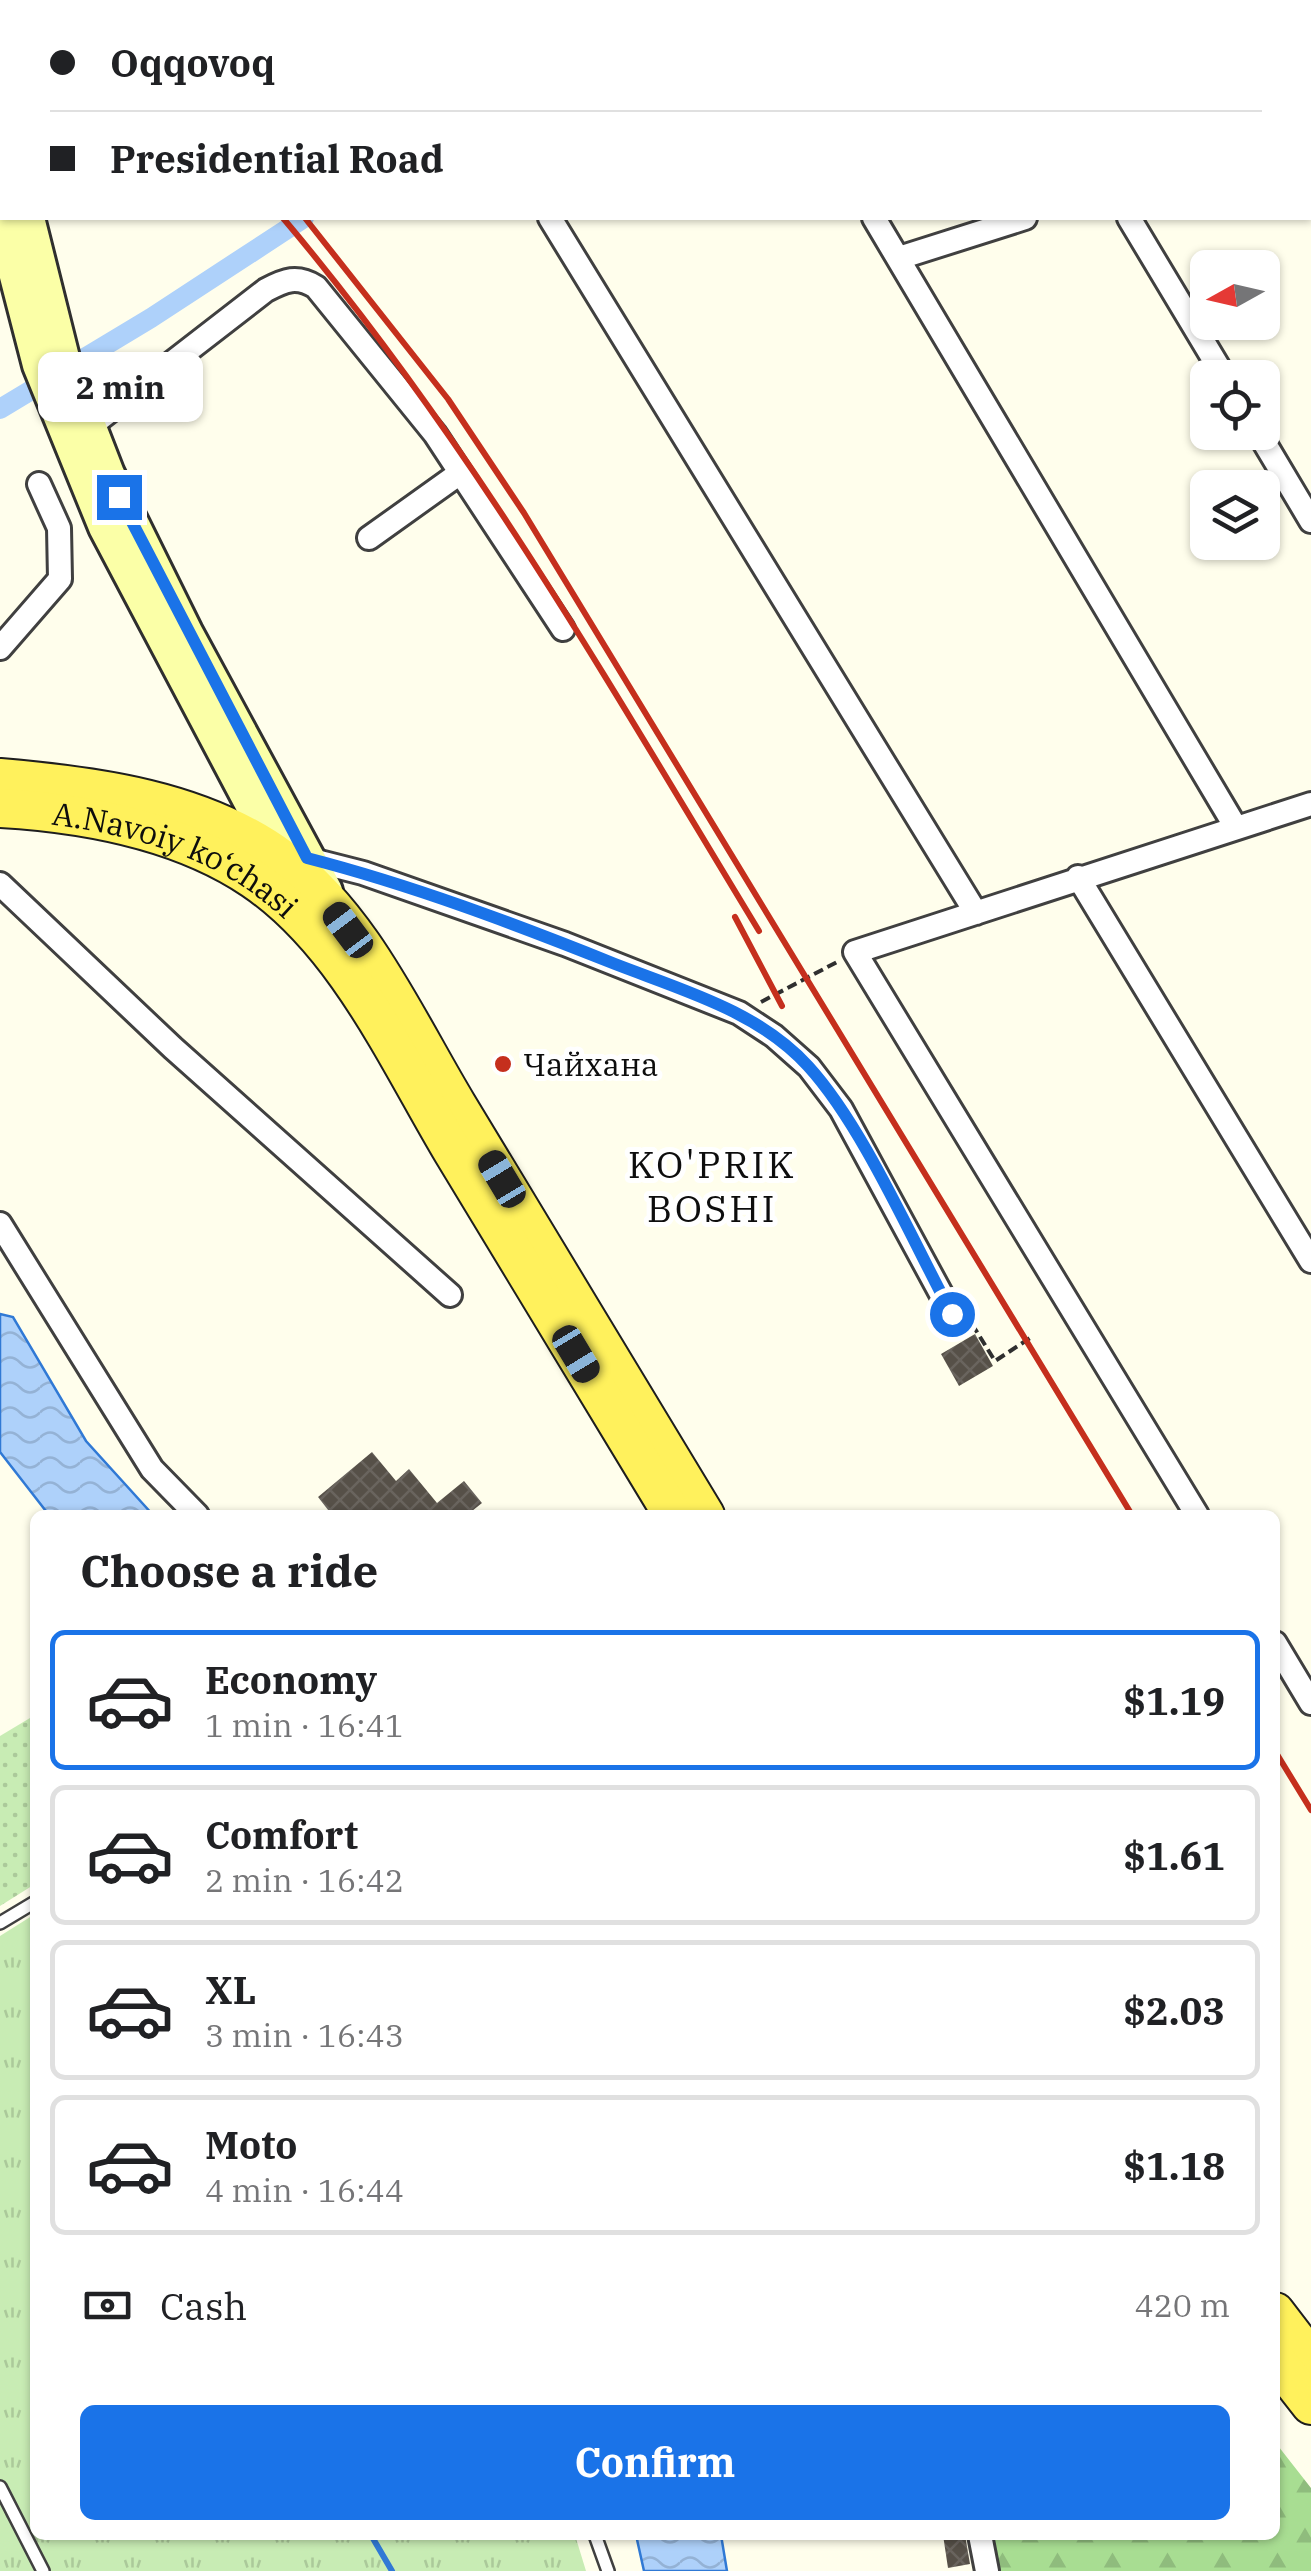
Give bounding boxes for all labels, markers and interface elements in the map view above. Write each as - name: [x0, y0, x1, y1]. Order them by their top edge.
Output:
- text: Oqqovoq: [110, 38, 275, 87]
- text: Presidential Road: [110, 134, 444, 183]
- north arrow: [1190, 250, 1280, 340]
- map controls: [1190, 250, 1280, 560]
- callout: 2 min: [36, 352, 202, 422]
- button: locate: [1190, 360, 1280, 450]
- text: 2 min: [76, 366, 165, 408]
- button: layers: [1190, 470, 1280, 560]
- route end: [97, 475, 142, 520]
- street label: A.Navoiy ko‘chasi: [50, 792, 307, 927]
- car: [318, 897, 378, 963]
- place label: Чайхана: [523, 1043, 659, 1085]
- marker: Чайхана: [492, 1053, 514, 1075]
- district label: KO'PRIK BOSHI: [628, 1139, 796, 1232]
- car: [474, 1146, 530, 1212]
- route start: [930, 1292, 975, 1337]
- car: [548, 1321, 604, 1387]
- text: Choose a ride: [80, 1541, 378, 1599]
- icon: car: [85, 1655, 175, 1745]
- text: Economy: [205, 1655, 377, 1704]
- text: $1.19: [1123, 1676, 1225, 1725]
- text: 1 min · 16:41: [205, 1704, 404, 1746]
- icon: car: [85, 1810, 175, 1900]
- text: Comfort: [205, 1810, 358, 1859]
- text: $1.61: [1123, 1831, 1225, 1880]
- text: 2 min · 16:42: [205, 1859, 404, 1901]
- icon: car: [85, 1965, 175, 2055]
- text: XL: [205, 1965, 256, 2014]
- text: $2.03: [1123, 1986, 1225, 2035]
- text: 3 min · 16:43: [205, 2014, 404, 2056]
- icon: car: [85, 2120, 175, 2210]
- text: Moto: [205, 2120, 297, 2169]
- text: $1.18: [1123, 2141, 1225, 2190]
- text: 4 min · 16:44: [205, 2169, 404, 2211]
- icon: cash: [80, 2278, 135, 2333]
- text: Cash: [160, 2281, 247, 2330]
- text: 420 m: [1134, 2284, 1230, 2326]
- button: Confirm: [80, 2405, 1230, 2520]

